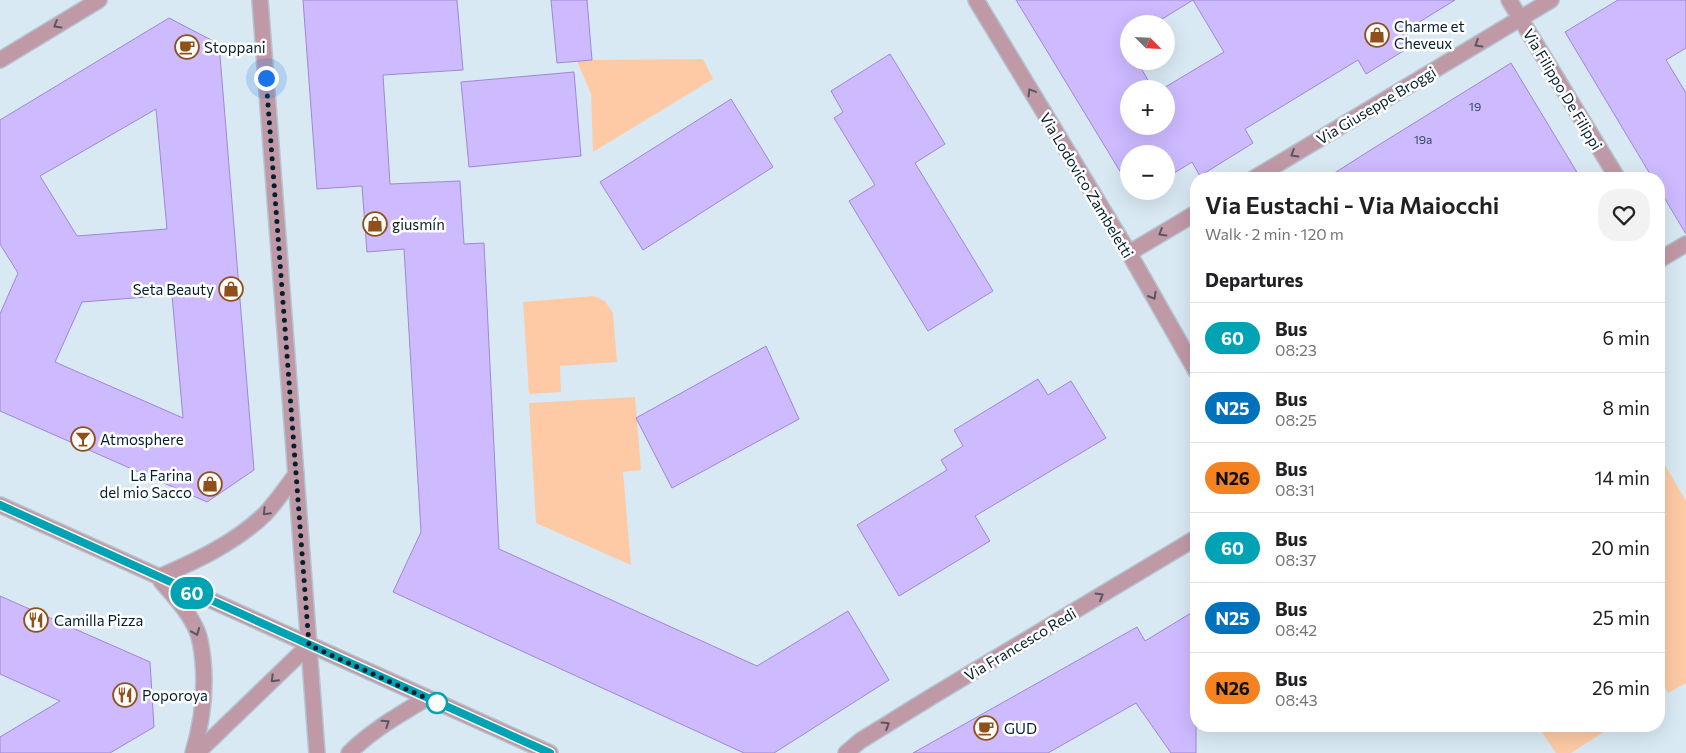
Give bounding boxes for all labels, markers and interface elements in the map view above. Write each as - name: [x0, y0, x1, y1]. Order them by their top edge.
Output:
- north arrow: [1120, 15, 1175, 70]
- map controls: [1120, 15, 1175, 200]
- place label: Charme et Cheveux: [1394, 17, 1465, 52]
- one-way arrow: [53, 19, 62, 29]
- shop icon: Charme et Cheveux: [1364, 22, 1390, 48]
- street label: Via Filippo De Filippi: [1520, 25, 1606, 153]
- cafe icon: Stoppani: [174, 34, 200, 60]
- one-way arrow: [1475, 37, 1484, 47]
- place label: Stoppani: [204, 38, 266, 56]
- street label: Via Giuseppe Broggi: [1313, 62, 1439, 148]
- your location: [254, 66, 279, 91]
- button: +: [1120, 80, 1175, 135]
- one-way arrow: [1028, 88, 1038, 97]
- house number: 19: [1469, 99, 1481, 113]
- street label: Via Lodovico Zambeletti: [1037, 109, 1137, 261]
- house number: 19a: [1414, 132, 1432, 146]
- button: −: [1120, 145, 1175, 200]
- one-way arrow: [1290, 148, 1299, 158]
- button: heart: [1598, 189, 1650, 241]
- text: Via Eustachi - Via Maiocchi: [1205, 190, 1499, 219]
- shop icon: giusmín: [362, 211, 388, 237]
- place label: giusmín: [392, 215, 445, 233]
- text: Walk · 2 min · 120 m: [1205, 224, 1344, 243]
- one-way arrow: [1159, 226, 1168, 236]
- text: Departures: [1205, 268, 1303, 291]
- shop icon: Seta Beauty: [218, 276, 244, 302]
- place label: Seta Beauty: [133, 280, 214, 298]
- one-way arrow: [1147, 290, 1157, 299]
- text: Bus: [1275, 317, 1307, 340]
- text: 6 min: [1602, 326, 1650, 349]
- text: 60: [1221, 327, 1244, 349]
- text: 08:23: [1275, 340, 1317, 359]
- text: Bus: [1275, 387, 1307, 410]
- text: 8 min: [1602, 396, 1650, 419]
- text: N25: [1215, 397, 1250, 419]
- text: 08:25: [1275, 410, 1317, 429]
- bar icon: Atmosphere: [70, 426, 96, 452]
- place label: Atmosphere: [100, 430, 184, 448]
- text: Bus: [1275, 457, 1307, 480]
- place label: La Farina del mio Sacco: [100, 466, 192, 501]
- text: 14 min: [1594, 466, 1650, 489]
- text: N26: [1215, 467, 1250, 489]
- shop icon: La Farina del mio Sacco: [197, 471, 223, 497]
- text: 08:31: [1275, 480, 1315, 499]
- one-way arrow: [263, 506, 272, 515]
- text: Bus: [1275, 527, 1307, 550]
- text: 20 min: [1591, 536, 1650, 559]
- text: 60: [1221, 537, 1244, 559]
- text: 08:37: [1275, 550, 1316, 569]
- line badge: 60: [170, 577, 214, 609]
- text: 60: [180, 582, 204, 604]
- one-way arrow: [1094, 592, 1103, 602]
- text: Bus: [1275, 597, 1307, 620]
- street label: Via Francesco Redi: [961, 604, 1079, 684]
- text: 25 min: [1593, 606, 1650, 629]
- restaurant icon: Camilla Pizza: [23, 607, 49, 633]
- text: N25: [1215, 607, 1250, 629]
- place label: Camilla Pizza: [54, 611, 143, 629]
- text: 08:42: [1275, 620, 1317, 639]
- one-way arrow: [190, 627, 200, 636]
- text: Bus: [1275, 667, 1307, 690]
- one-way arrow: [271, 673, 280, 682]
- text: 26 min: [1592, 676, 1650, 699]
- text: N26: [1215, 677, 1250, 699]
- restaurant icon: Poporoya: [112, 682, 138, 708]
- place label: Poporoya: [142, 686, 208, 704]
- text: 08:43: [1275, 690, 1318, 709]
- unlabelled marker: [426, 692, 448, 714]
- cafe icon: GUD: [973, 715, 999, 741]
- place label: GUD: [1004, 719, 1037, 737]
- one-way arrow: [380, 720, 390, 729]
- one-way arrow: [880, 722, 889, 732]

